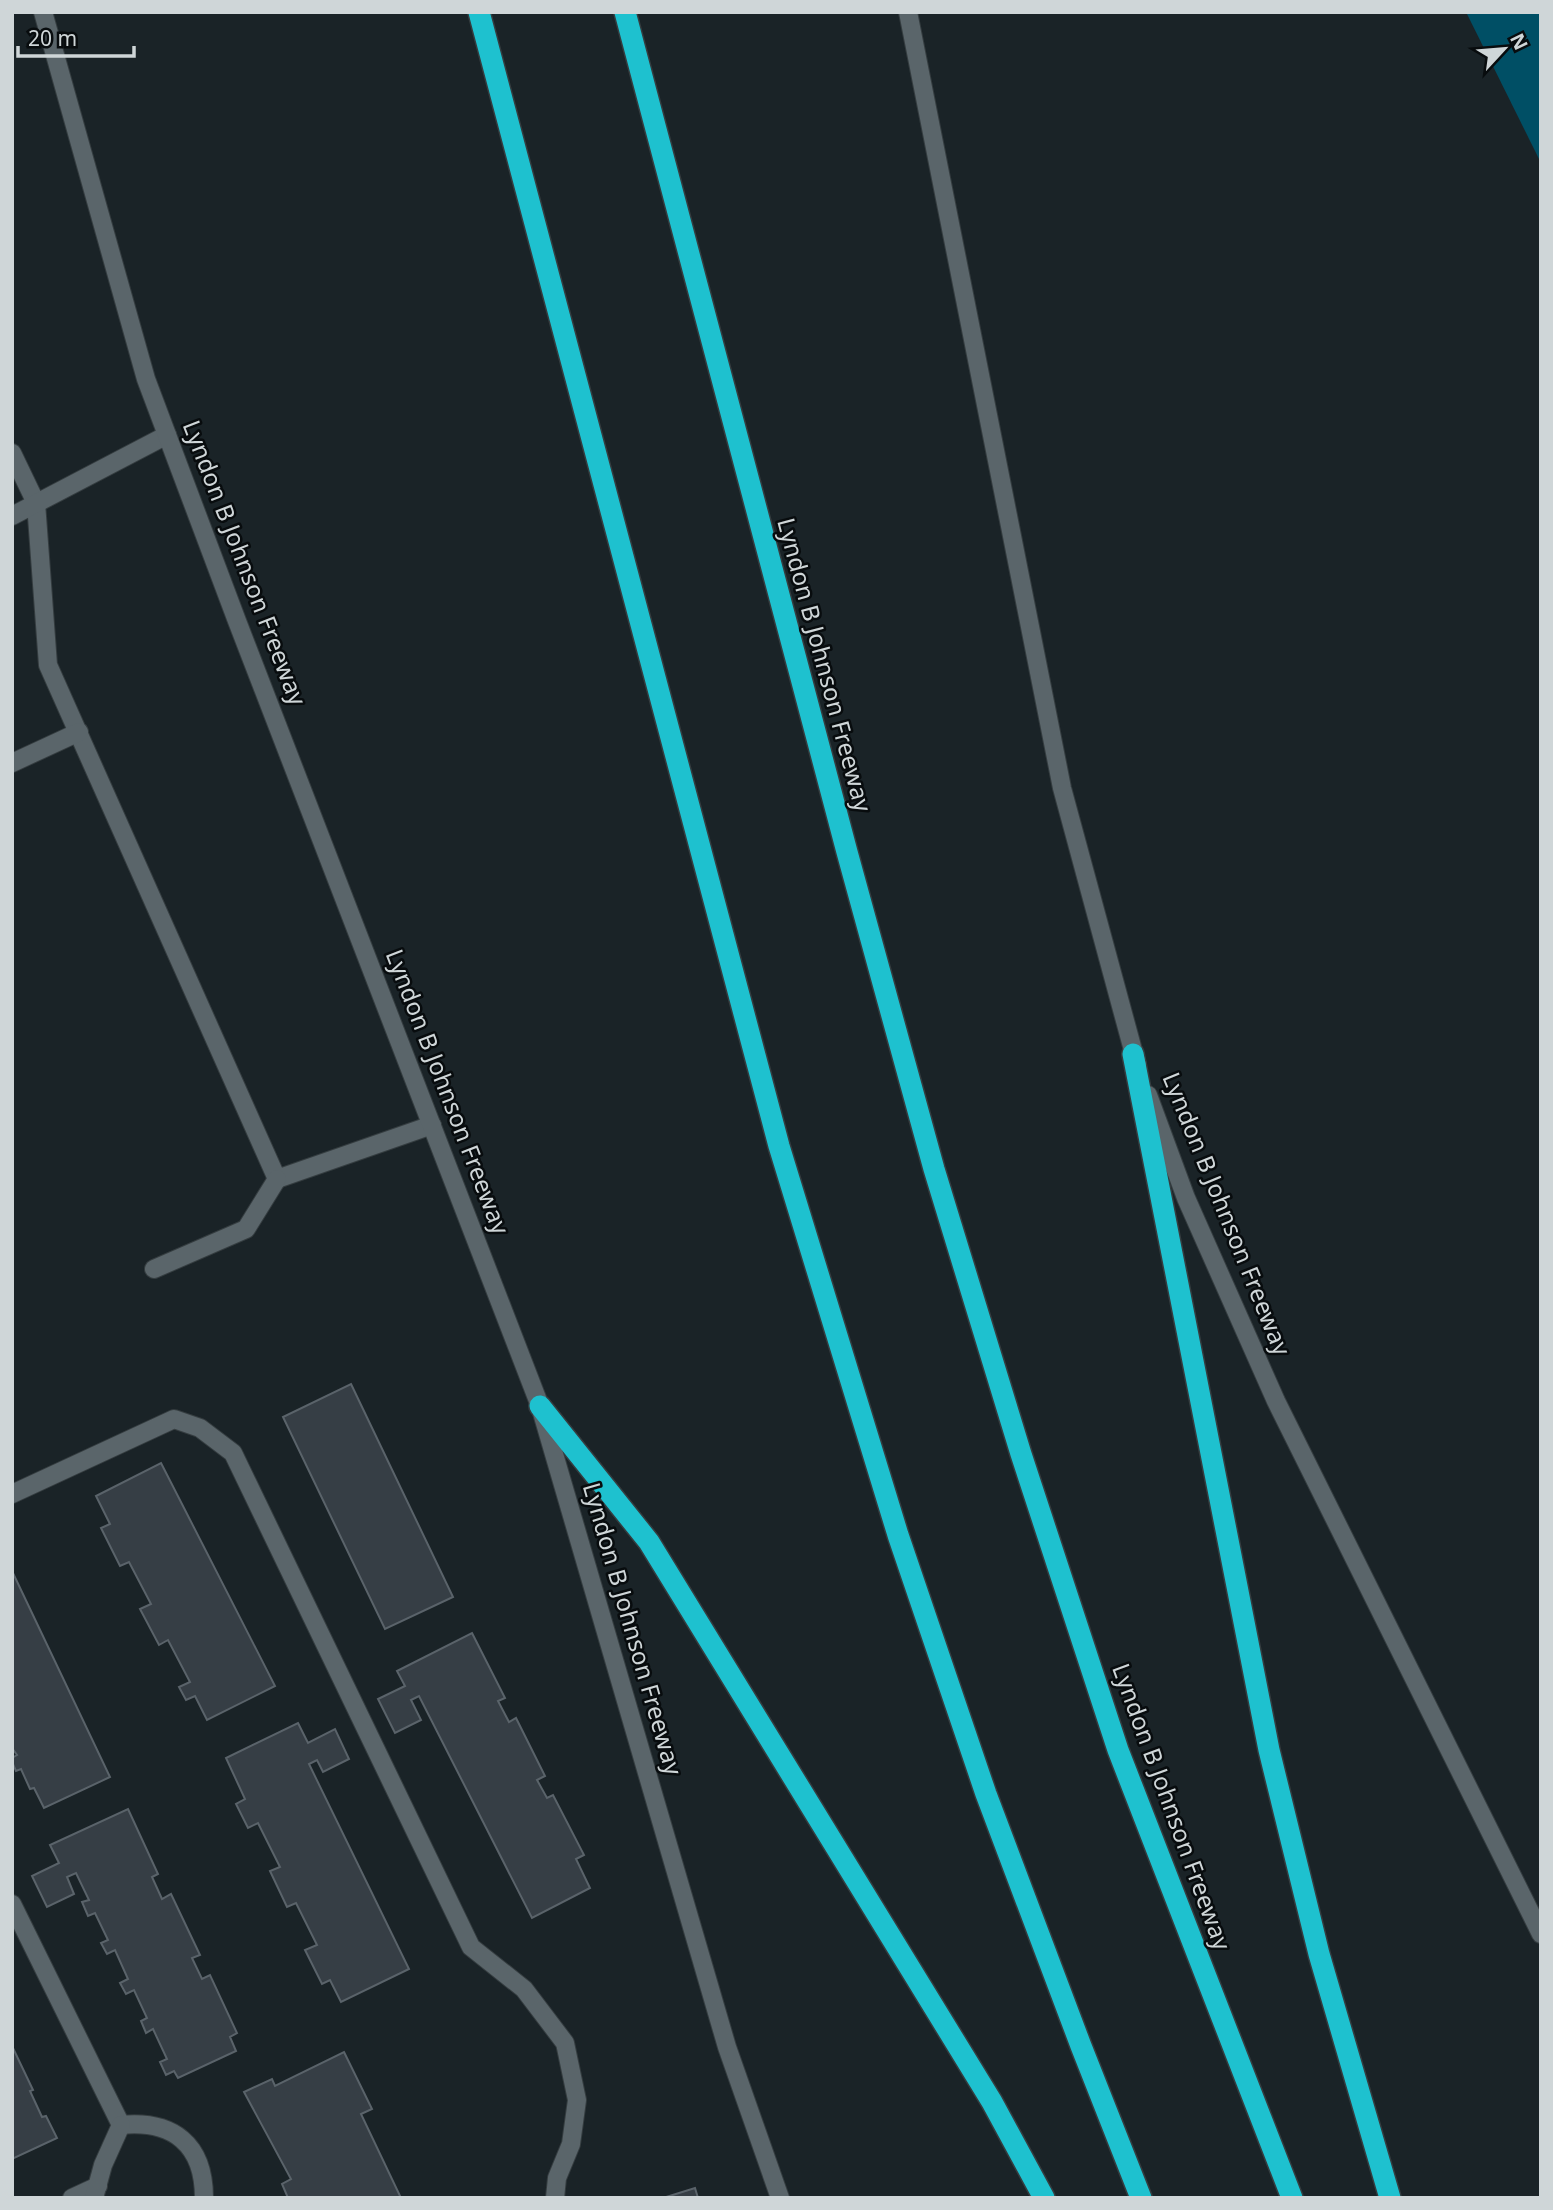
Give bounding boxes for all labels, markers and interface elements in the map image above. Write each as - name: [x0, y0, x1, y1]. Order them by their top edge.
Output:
- scale bar: [18, 14, 133, 58]
- north arrow: [1469, 14, 1539, 84]
- text: 20 m: [28, 24, 77, 52]
- text: N: [1504, 29, 1534, 54]
- street label: Lyndon B Johnson Freeway: [176, 415, 315, 710]
- street label: Lyndon B Johnson Freeway: [770, 514, 881, 816]
- street label: Lyndon B Johnson Freeway: [379, 944, 518, 1239]
- street label: Lyndon B Johnson Freeway: [1155, 1067, 1300, 1361]
- street label: Lyndon B Johnson Freeway: [576, 1479, 691, 1779]
- street label: Lyndon B Johnson Freeway: [1105, 1659, 1240, 1955]

